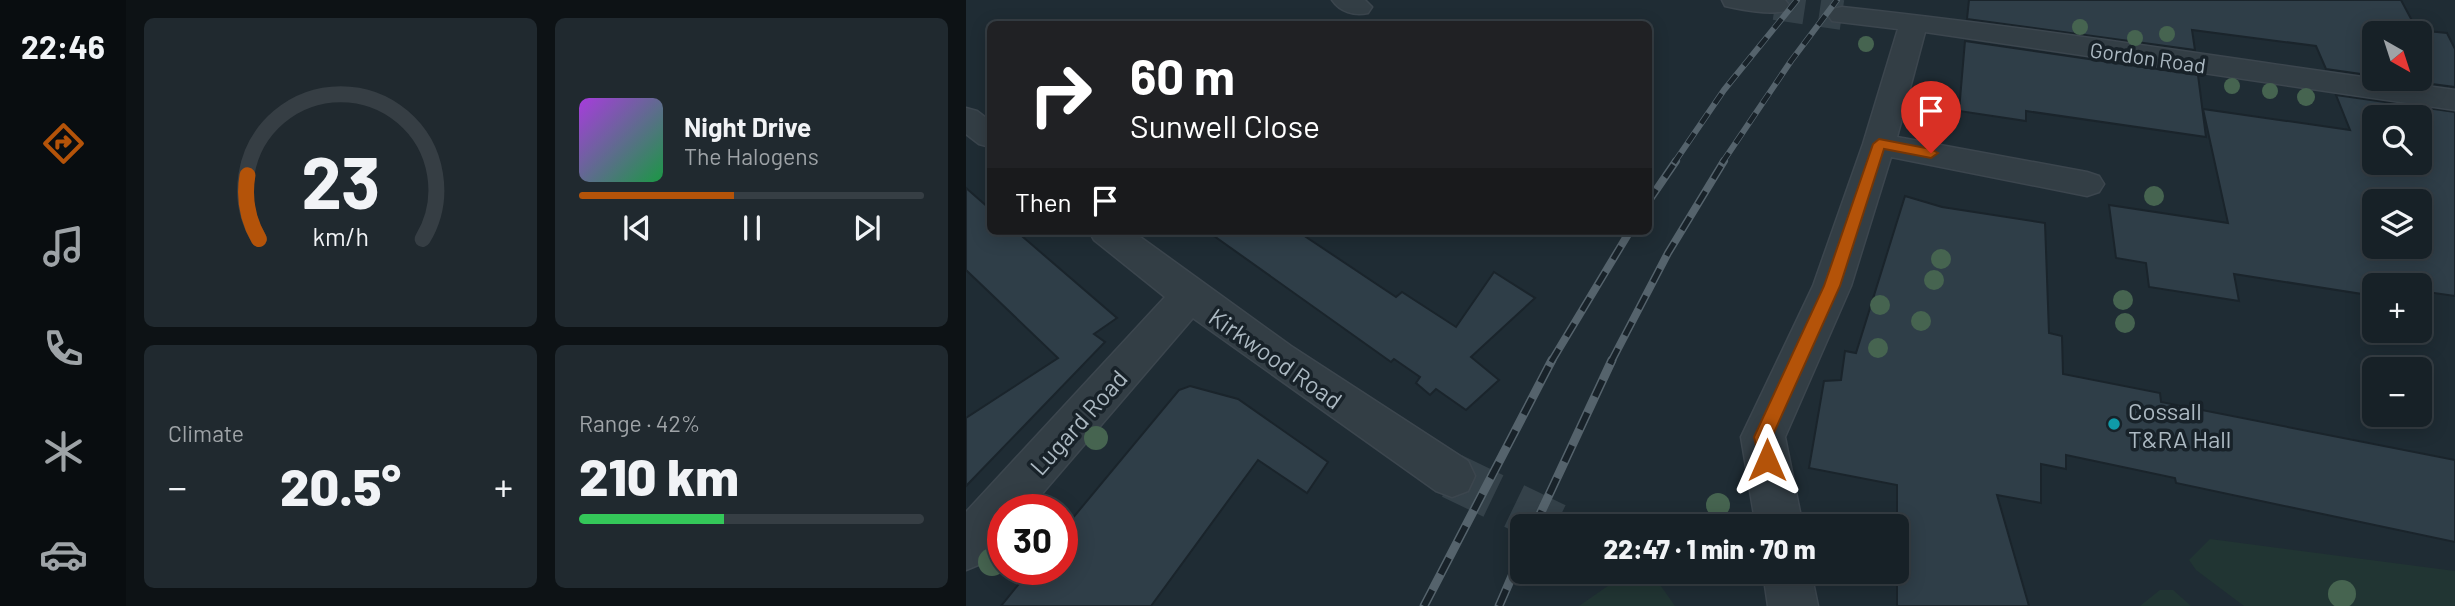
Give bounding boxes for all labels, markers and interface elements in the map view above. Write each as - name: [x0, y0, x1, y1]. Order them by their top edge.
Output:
- north arrow: [2362, 21, 2432, 91]
- map controls: [2362, 21, 2432, 427]
- text: 22:46: [21, 27, 105, 65]
- street label: Gordon Road: [2088, 37, 2208, 77]
- text: 60 m: [1130, 46, 1235, 105]
- icon: right: [1015, 49, 1106, 140]
- pin: [1901, 81, 1961, 153]
- icon: arrive: [1912, 92, 1950, 130]
- button: search: [2362, 105, 2432, 175]
- text: Sunwell Close: [1130, 106, 1320, 144]
- text: Night Drive: [684, 111, 811, 142]
- icon: directions: [39, 119, 88, 168]
- text: 23: [301, 136, 380, 224]
- text: The Halogens: [684, 142, 819, 170]
- icon: arrive: [1086, 182, 1124, 220]
- text: Then: [1015, 186, 1072, 217]
- button: layers: [2362, 189, 2432, 259]
- icon: previous: [618, 209, 656, 247]
- icon: pause: [733, 209, 771, 247]
- icon: next: [848, 209, 886, 247]
- text: km/h: [312, 221, 369, 251]
- icon: music: [39, 222, 88, 271]
- button: +: [2362, 273, 2432, 343]
- street label: Kirkwood Road: [1204, 302, 1348, 414]
- icon: phone: [39, 324, 88, 373]
- button: −: [2362, 357, 2432, 427]
- street label: Lugard Road: [1023, 364, 1133, 480]
- place label: Cossall T&RA Hall: [2128, 396, 2231, 453]
- text: Range · 42%: [579, 409, 700, 437]
- marker: Cossall T&RA Hall: [2106, 416, 2122, 432]
- text: Climate: [168, 419, 244, 447]
- position arrow: [1730, 423, 1804, 497]
- icon: climate: [39, 427, 88, 476]
- text: 210 km: [579, 444, 739, 506]
- text: 20.5°: [280, 454, 401, 516]
- text: −: [168, 463, 187, 509]
- text: +: [494, 463, 513, 509]
- speed limit sign: 30: [987, 494, 1078, 585]
- icon: car: [39, 530, 88, 579]
- text: 22:47 · 1 min · 70 m: [1604, 533, 1815, 564]

